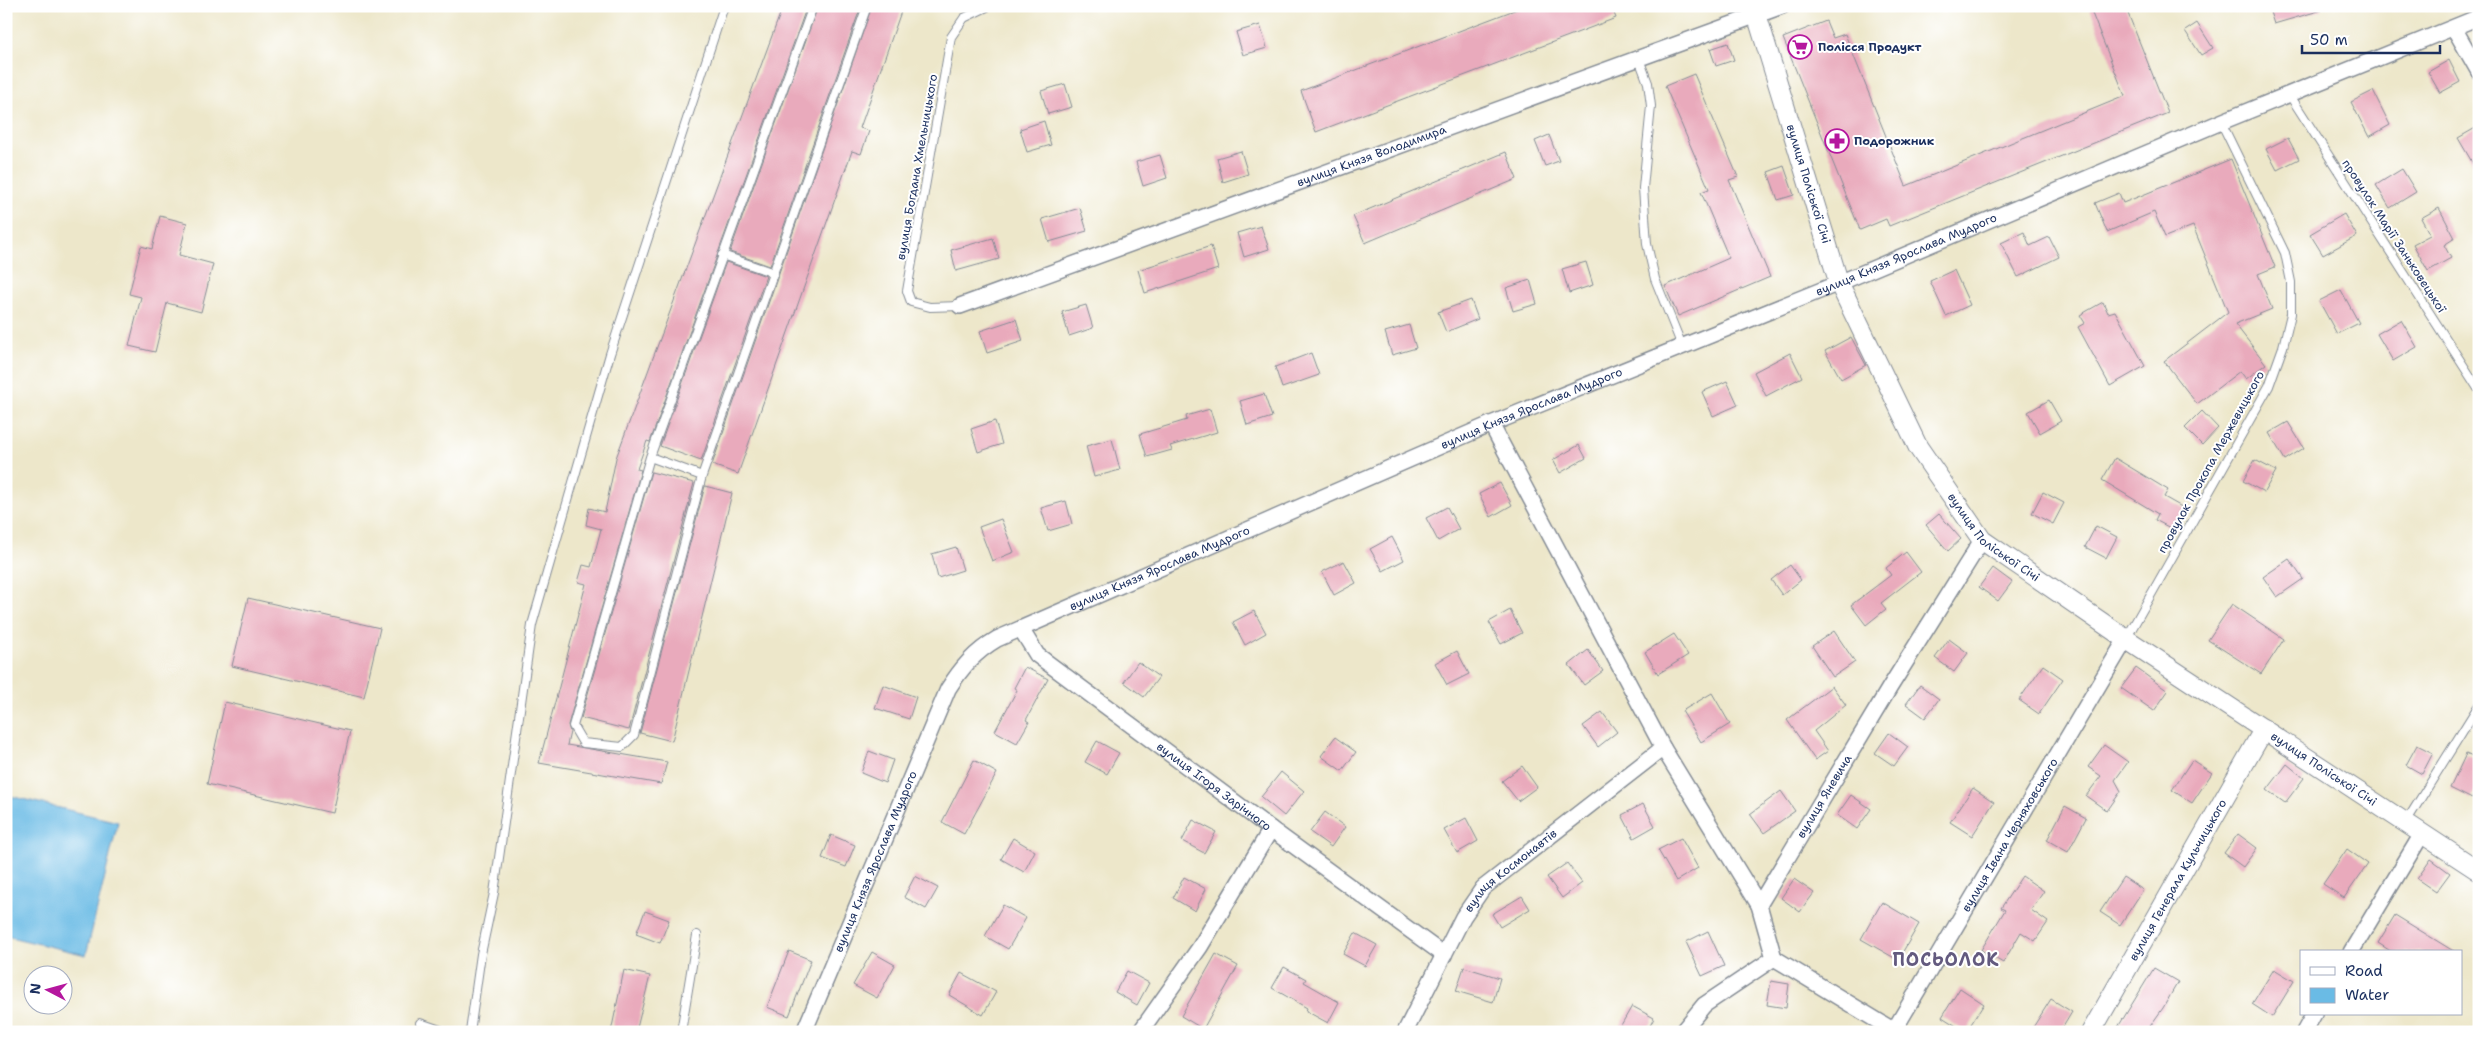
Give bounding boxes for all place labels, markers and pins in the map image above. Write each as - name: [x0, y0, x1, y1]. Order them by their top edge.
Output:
- supermarket icon: Полісся Продукт: [1787, 34, 1813, 60]
- place label: Полісся Продукт: [1818, 39, 1922, 55]
- pharmacy icon: Подорожник: [1824, 128, 1850, 154]
- place label: Подорожник: [1854, 133, 1935, 149]

